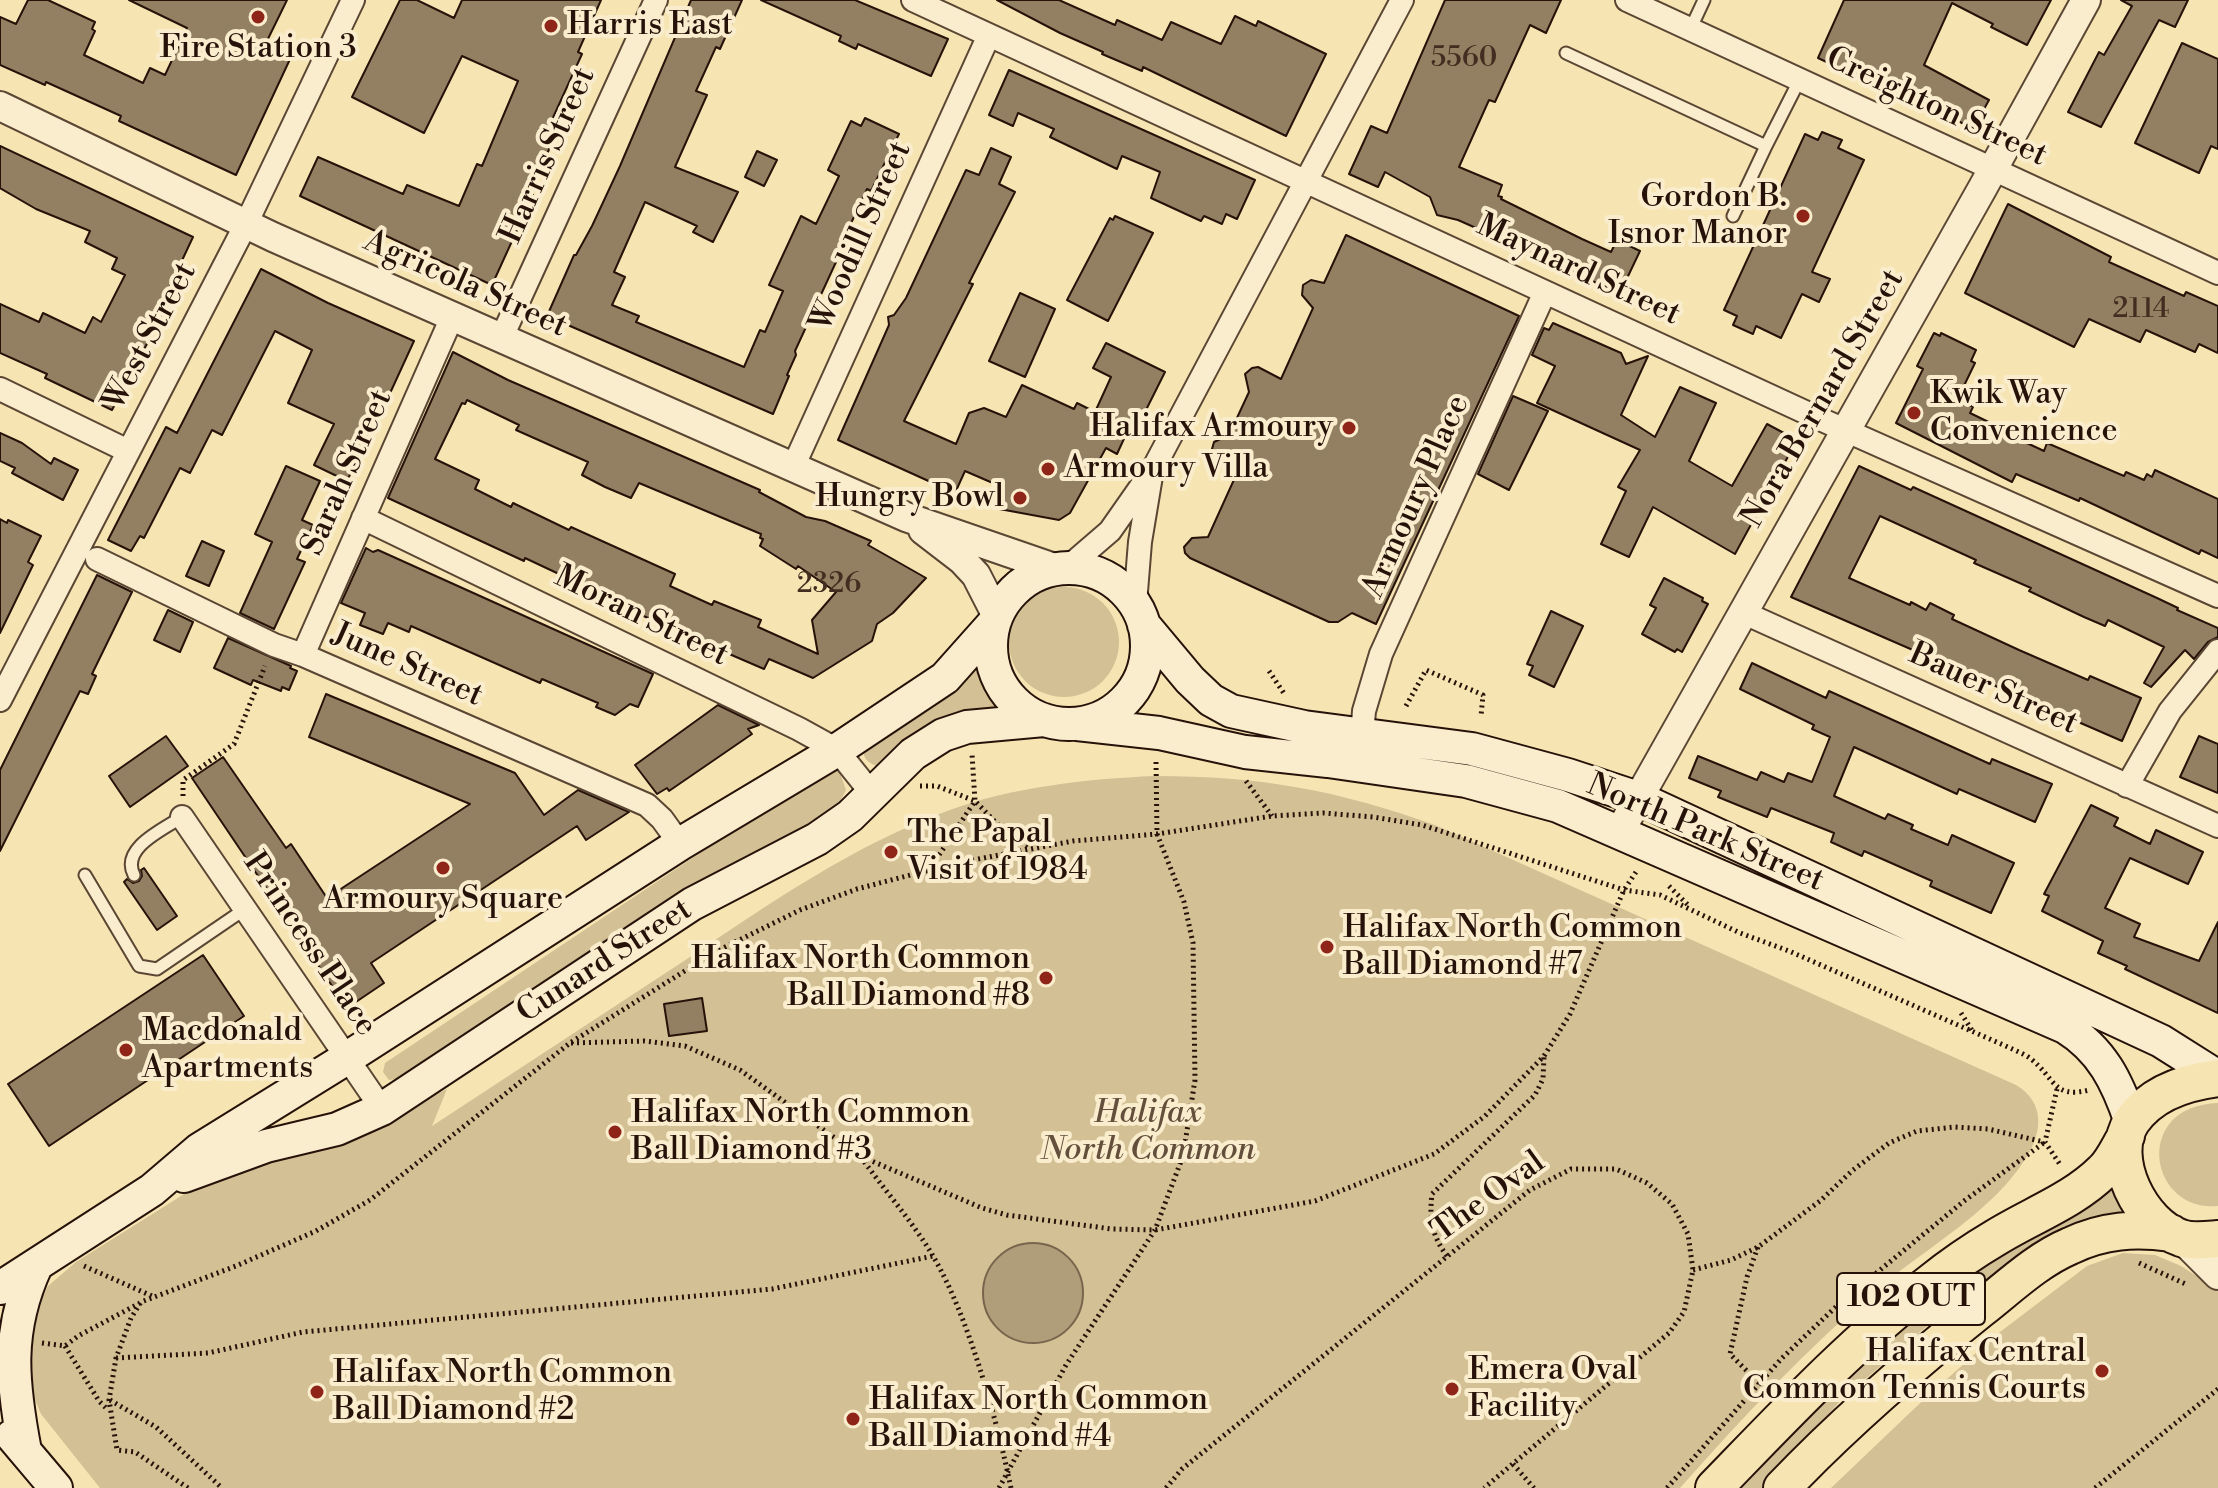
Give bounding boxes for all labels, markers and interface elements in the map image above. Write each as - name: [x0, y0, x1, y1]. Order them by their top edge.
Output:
- place label: Harris East: [567, 7, 733, 45]
- marker: Fire Station 3: [249, 8, 267, 26]
- marker: Harris East: [542, 17, 560, 35]
- place label: Fire Station 3: [159, 30, 357, 68]
- street label: Creighton Street: [1819, 40, 2053, 176]
- house number: 5560: [1431, 42, 1497, 76]
- street label: Harris Street: [493, 62, 605, 250]
- street label: Woodill Street: [803, 136, 921, 338]
- place label: Gordon B. Isnor Manor: [1608, 179, 1787, 254]
- street label: Maynard Street: [1470, 207, 1686, 335]
- marker: Gordon B. Isnor Manor: [1794, 207, 1812, 225]
- street label: Agricola Street: [357, 223, 573, 347]
- street label: West Street: [96, 256, 206, 418]
- street label: Nora Bernard Street: [1735, 263, 1913, 535]
- house number: 2114: [2113, 293, 2169, 327]
- place label: Kwik Way Convenience: [1930, 376, 2118, 451]
- street label: Sarah Street: [294, 384, 402, 562]
- street label: Armoury Place: [1355, 390, 1479, 604]
- marker: Kwik Way Convenience: [1905, 404, 1923, 422]
- place label: Halifax Armoury: [1089, 409, 1333, 447]
- marker: Halifax Armoury: [1340, 419, 1358, 437]
- place label: Armoury Villa: [1064, 450, 1269, 488]
- marker: Armoury Villa: [1039, 460, 1057, 478]
- place label: Hungry Bowl: [815, 479, 1004, 517]
- marker: Hungry Bowl: [1011, 489, 1029, 507]
- street label: Moran Street: [548, 558, 734, 676]
- house number: 2326: [797, 568, 861, 602]
- street label: June Street: [326, 616, 488, 716]
- street label: Bauer Street: [1903, 636, 2083, 744]
- street label: North Park Street: [1581, 767, 1829, 901]
- place label: The Papal Visit of 1984: [907, 815, 1088, 890]
- marker: The Papal Visit of 1984: [882, 843, 900, 861]
- street label: Princess Place: [234, 846, 384, 1044]
- marker: Armoury Square: [434, 859, 452, 877]
- place label: Armoury Square: [323, 881, 563, 919]
- street label: Cunard Street: [510, 891, 700, 1033]
- place label: Halifax North Common Ball Diamond #7: [1343, 910, 1682, 985]
- marker: Halifax North Common Ball Diamond #7: [1318, 938, 1336, 956]
- place label: Halifax North Common Ball Diamond #8: [691, 941, 1030, 1016]
- marker: Halifax North Common Ball Diamond #8: [1037, 969, 1055, 987]
- place label: Macdonald Apartments: [142, 1013, 313, 1088]
- marker: Macdonald Apartments: [117, 1041, 135, 1059]
- place label: Halifax North Common Ball Diamond #3: [631, 1095, 970, 1170]
- park label: Halifax North Common: [1041, 1095, 1255, 1170]
- marker: Halifax North Common Ball Diamond #3: [606, 1123, 624, 1141]
- street label: The Oval: [1425, 1144, 1553, 1252]
- road number: 102 OUT: [1837, 1273, 1985, 1325]
- place label: Halifax Central Common Tennis Courts: [1743, 1334, 2086, 1409]
- place label: Emera Oval Facility: [1468, 1352, 1637, 1427]
- place label: Halifax North Common Ball Diamond #2: [333, 1355, 672, 1430]
- marker: Halifax Central Common Tennis Courts: [2093, 1362, 2111, 1380]
- marker: Emera Oval Facility: [1443, 1380, 1461, 1398]
- place label: Halifax North Common Ball Diamond #4: [869, 1382, 1208, 1457]
- marker: Halifax North Common Ball Diamond #2: [308, 1383, 326, 1401]
- marker: Halifax North Common Ball Diamond #4: [844, 1410, 862, 1428]

